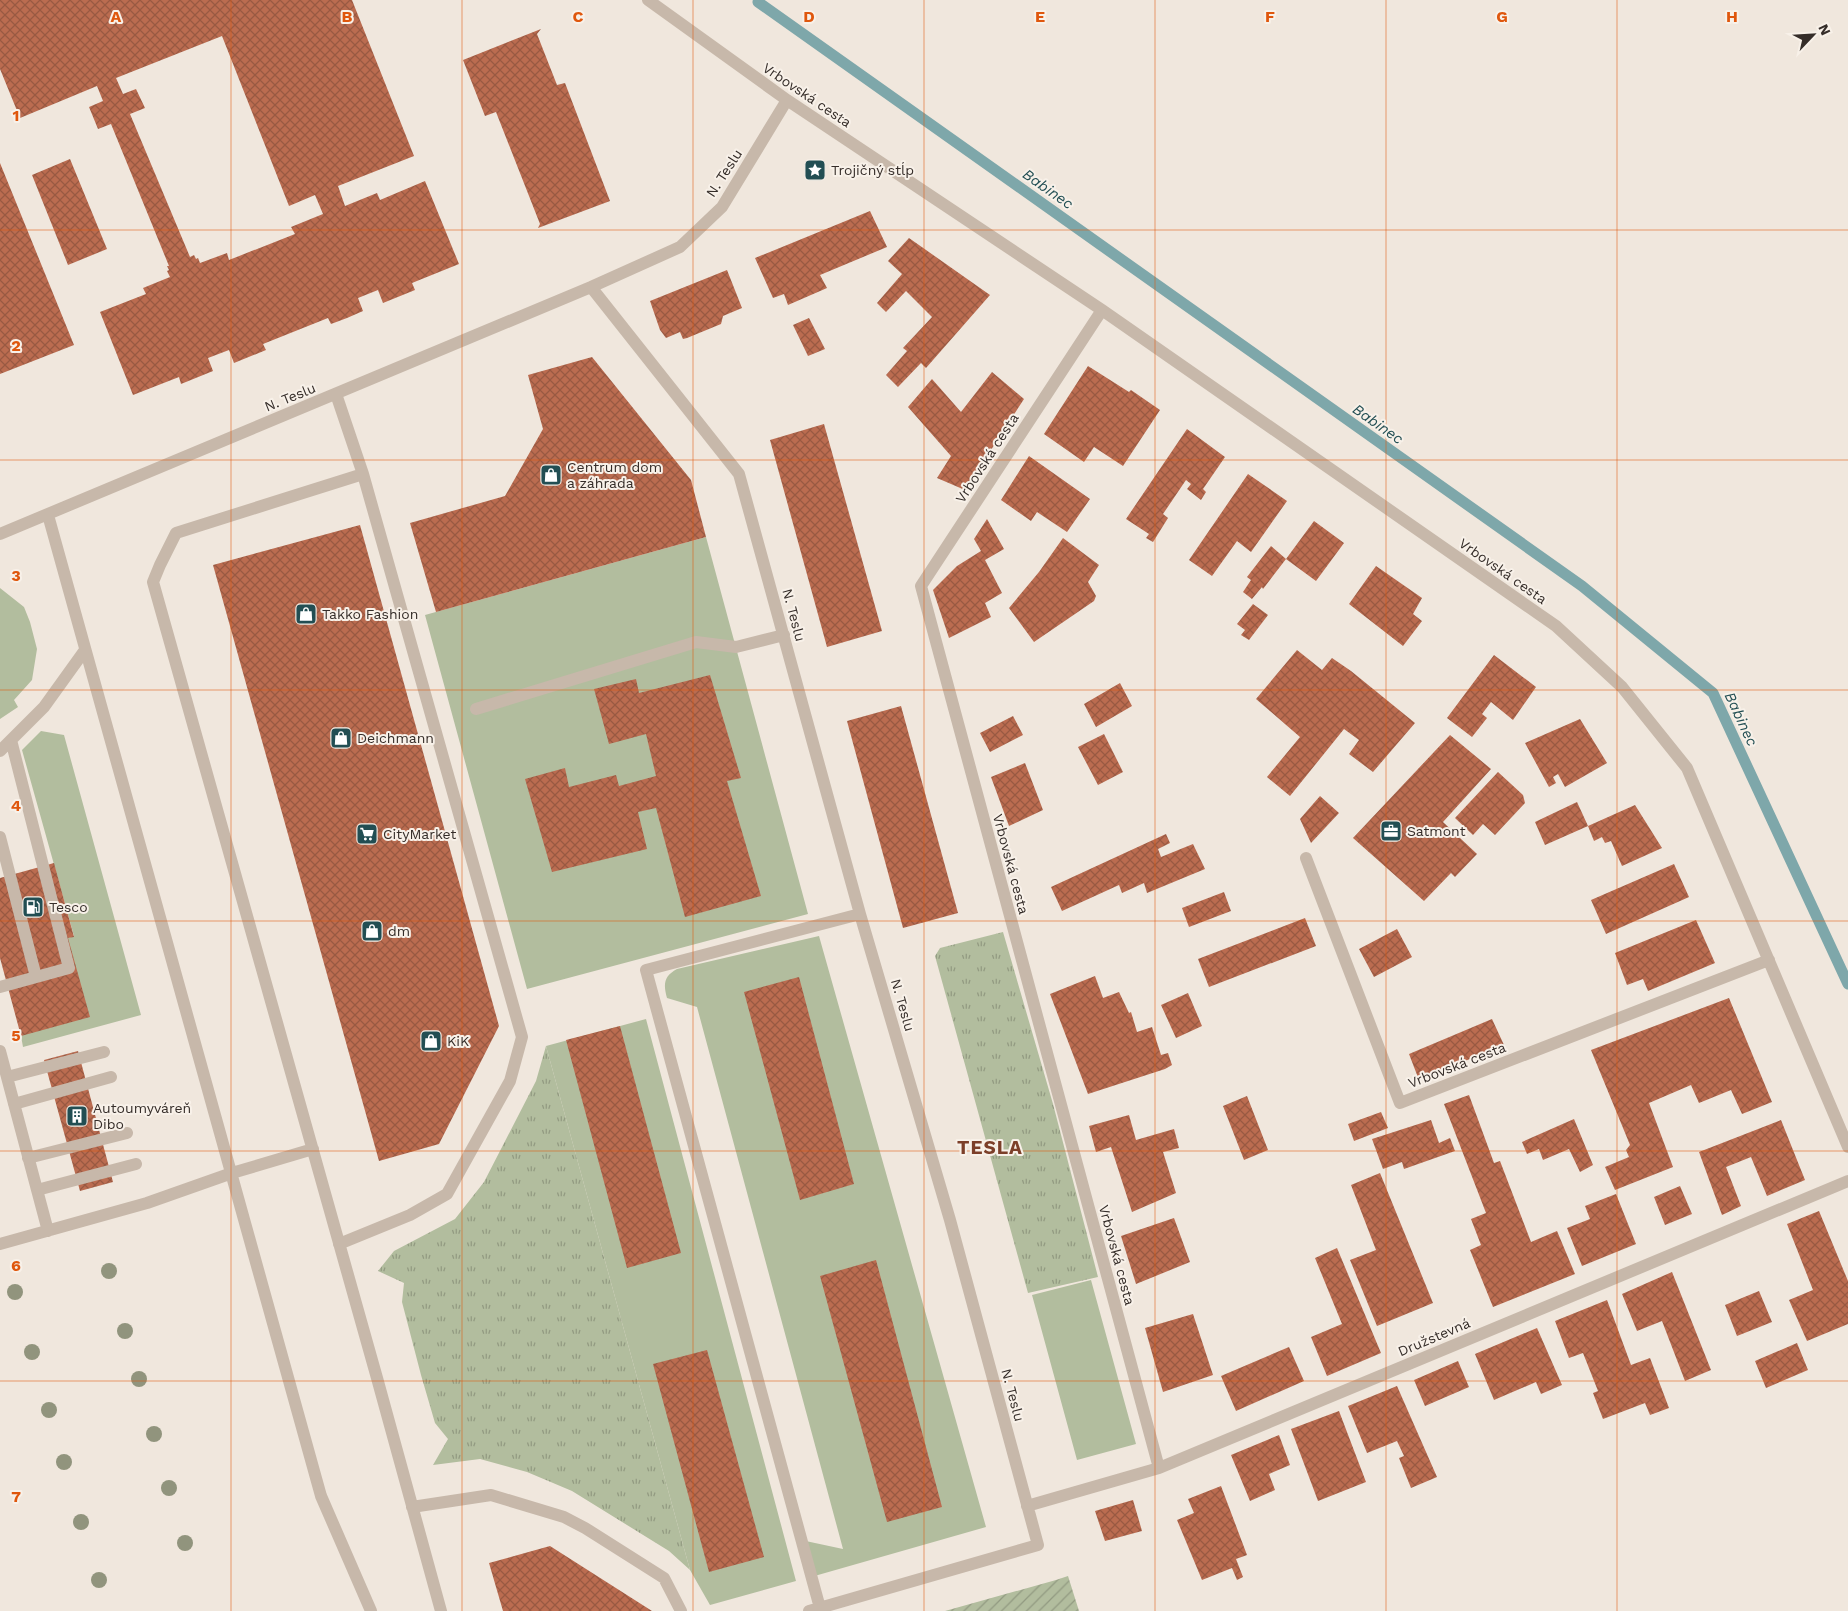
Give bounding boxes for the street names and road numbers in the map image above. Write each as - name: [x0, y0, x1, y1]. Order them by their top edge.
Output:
- street label: Vrbovská cesta: [760, 60, 854, 131]
- street label: N. Teslu: [703, 146, 745, 200]
- street label: N. Teslu: [262, 380, 318, 414]
- street label: Vrbovská cesta: [952, 410, 1022, 506]
- street label: Vrbovská cesta: [1456, 535, 1550, 607]
- street label: N. Teslu: [779, 587, 809, 643]
- street label: Vrbovská cesta: [990, 812, 1032, 916]
- street label: N. Teslu: [888, 977, 918, 1033]
- street label: Vrbovská cesta: [1406, 1039, 1508, 1091]
- street label: Vrbovská cesta: [1096, 1203, 1138, 1307]
- street label: Družstevná: [1395, 1315, 1473, 1359]
- street label: N. Teslu: [998, 1367, 1028, 1423]

